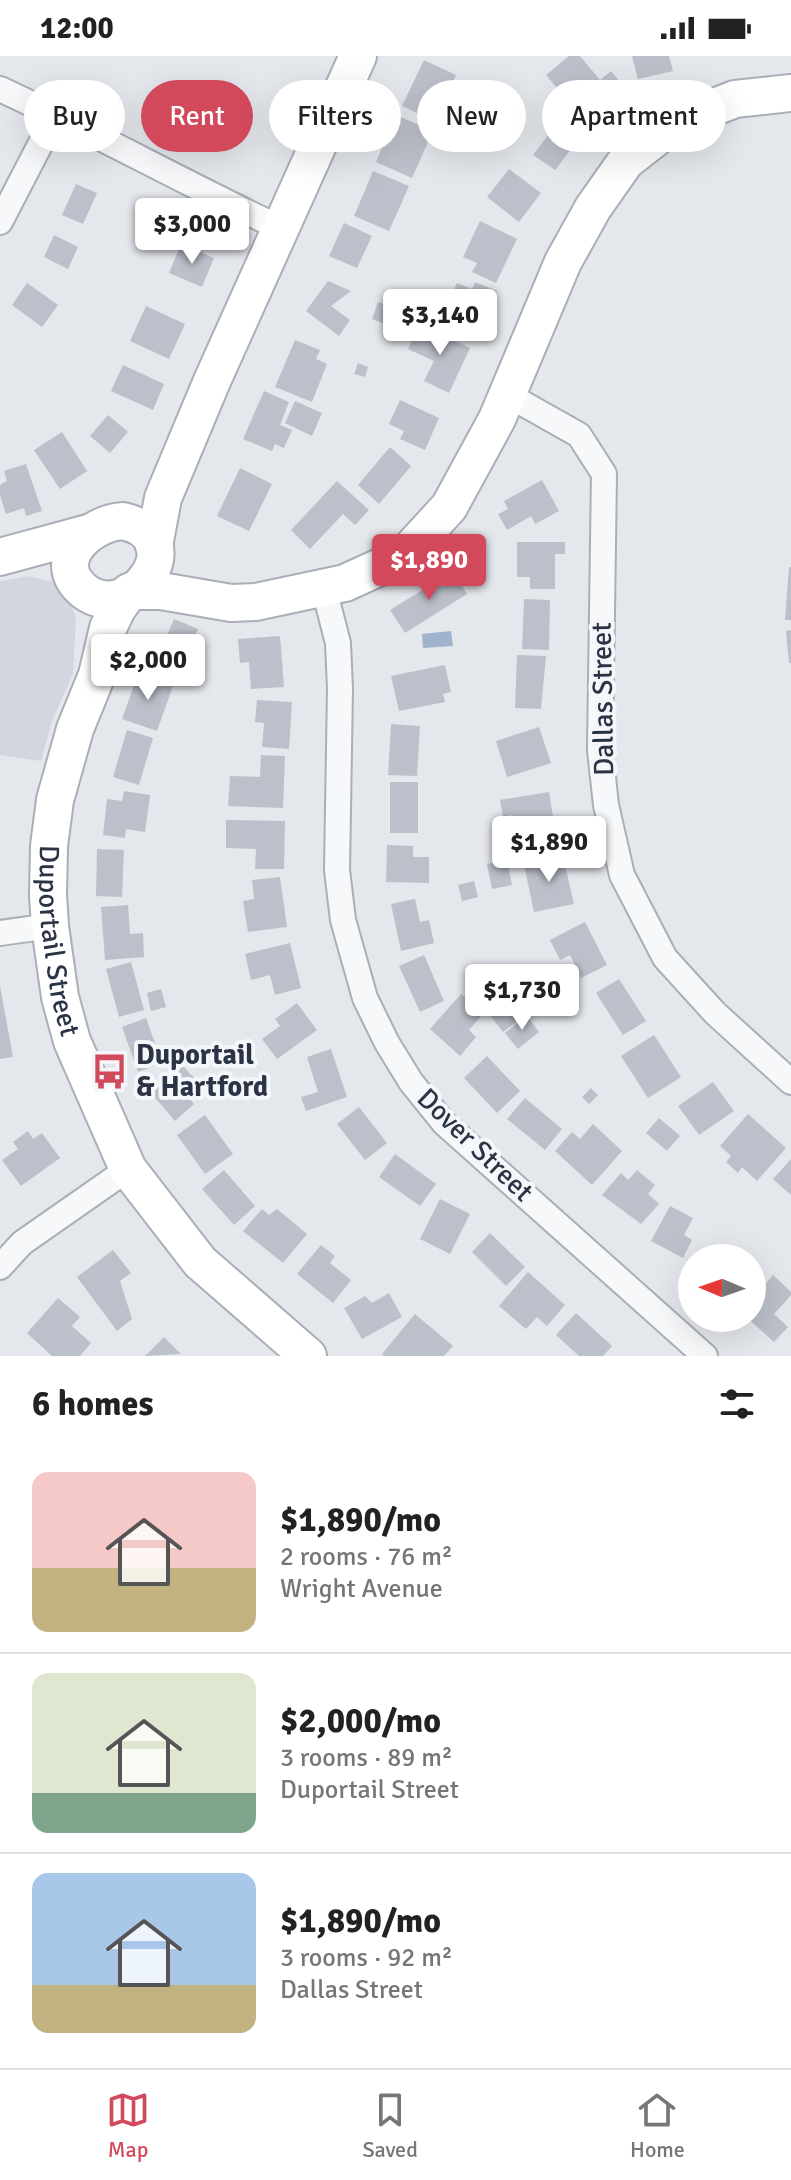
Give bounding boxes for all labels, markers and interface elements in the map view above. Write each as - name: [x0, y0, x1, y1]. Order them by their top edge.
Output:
- text: 12:00: [40, 10, 114, 47]
- chip: Buy: [24, 80, 125, 152]
- chip: Rent: [141, 80, 253, 152]
- chip: Filters: [269, 80, 401, 152]
- chip: New: [417, 80, 526, 152]
- chip: Apartment: [542, 80, 726, 152]
- pin: $3,000: [127, 198, 257, 266]
- text: $3,000: [153, 208, 231, 240]
- pin: $3,140: [375, 289, 505, 357]
- text: $3,140: [401, 299, 479, 331]
- pin: $1,890: [364, 534, 494, 602]
- text: $1,890: [390, 544, 468, 576]
- street label: Dallas Street: [585, 622, 621, 776]
- pin: $2,000: [83, 634, 213, 702]
- text: $2,000: [109, 644, 187, 676]
- pin: $1,890: [484, 816, 614, 884]
- text: $1,890: [510, 826, 588, 858]
- street label: Duportail Street: [31, 845, 87, 1040]
- pin: $1,730: [457, 964, 587, 1032]
- text: $1,730: [483, 974, 561, 1006]
- place label: Duportail & Hartford: [136, 1038, 268, 1104]
- bus stop icon: Duportail & Hartford: [91, 1052, 129, 1090]
- street label: Dover Street: [410, 1081, 540, 1209]
- north arrow: [678, 1244, 766, 1332]
- map controls: [678, 1244, 766, 1332]
- icon: filters: [715, 1382, 759, 1426]
- text: 6 homes: [32, 1383, 153, 1425]
- text: $1,890/mo: [280, 1499, 441, 1541]
- icon: home: [96, 1504, 192, 1600]
- text: 2 rooms · 76 m²: [280, 1541, 453, 1573]
- text: Wright Avenue: [280, 1573, 443, 1605]
- text: $2,000/mo: [280, 1700, 441, 1742]
- icon: home: [96, 1705, 192, 1801]
- text: 3 rooms · 89 m²: [280, 1742, 453, 1774]
- text: Duportail Street: [280, 1774, 459, 1806]
- text: $1,890/mo: [280, 1900, 441, 1942]
- icon: home: [96, 1905, 192, 2001]
- text: 3 rooms · 92 m²: [280, 1942, 453, 1974]
- text: Dallas Street: [280, 1974, 423, 2006]
- tab: Map: [106, 2088, 150, 2163]
- tab: Saved: [362, 2088, 418, 2163]
- tab: Home: [630, 2088, 685, 2163]

